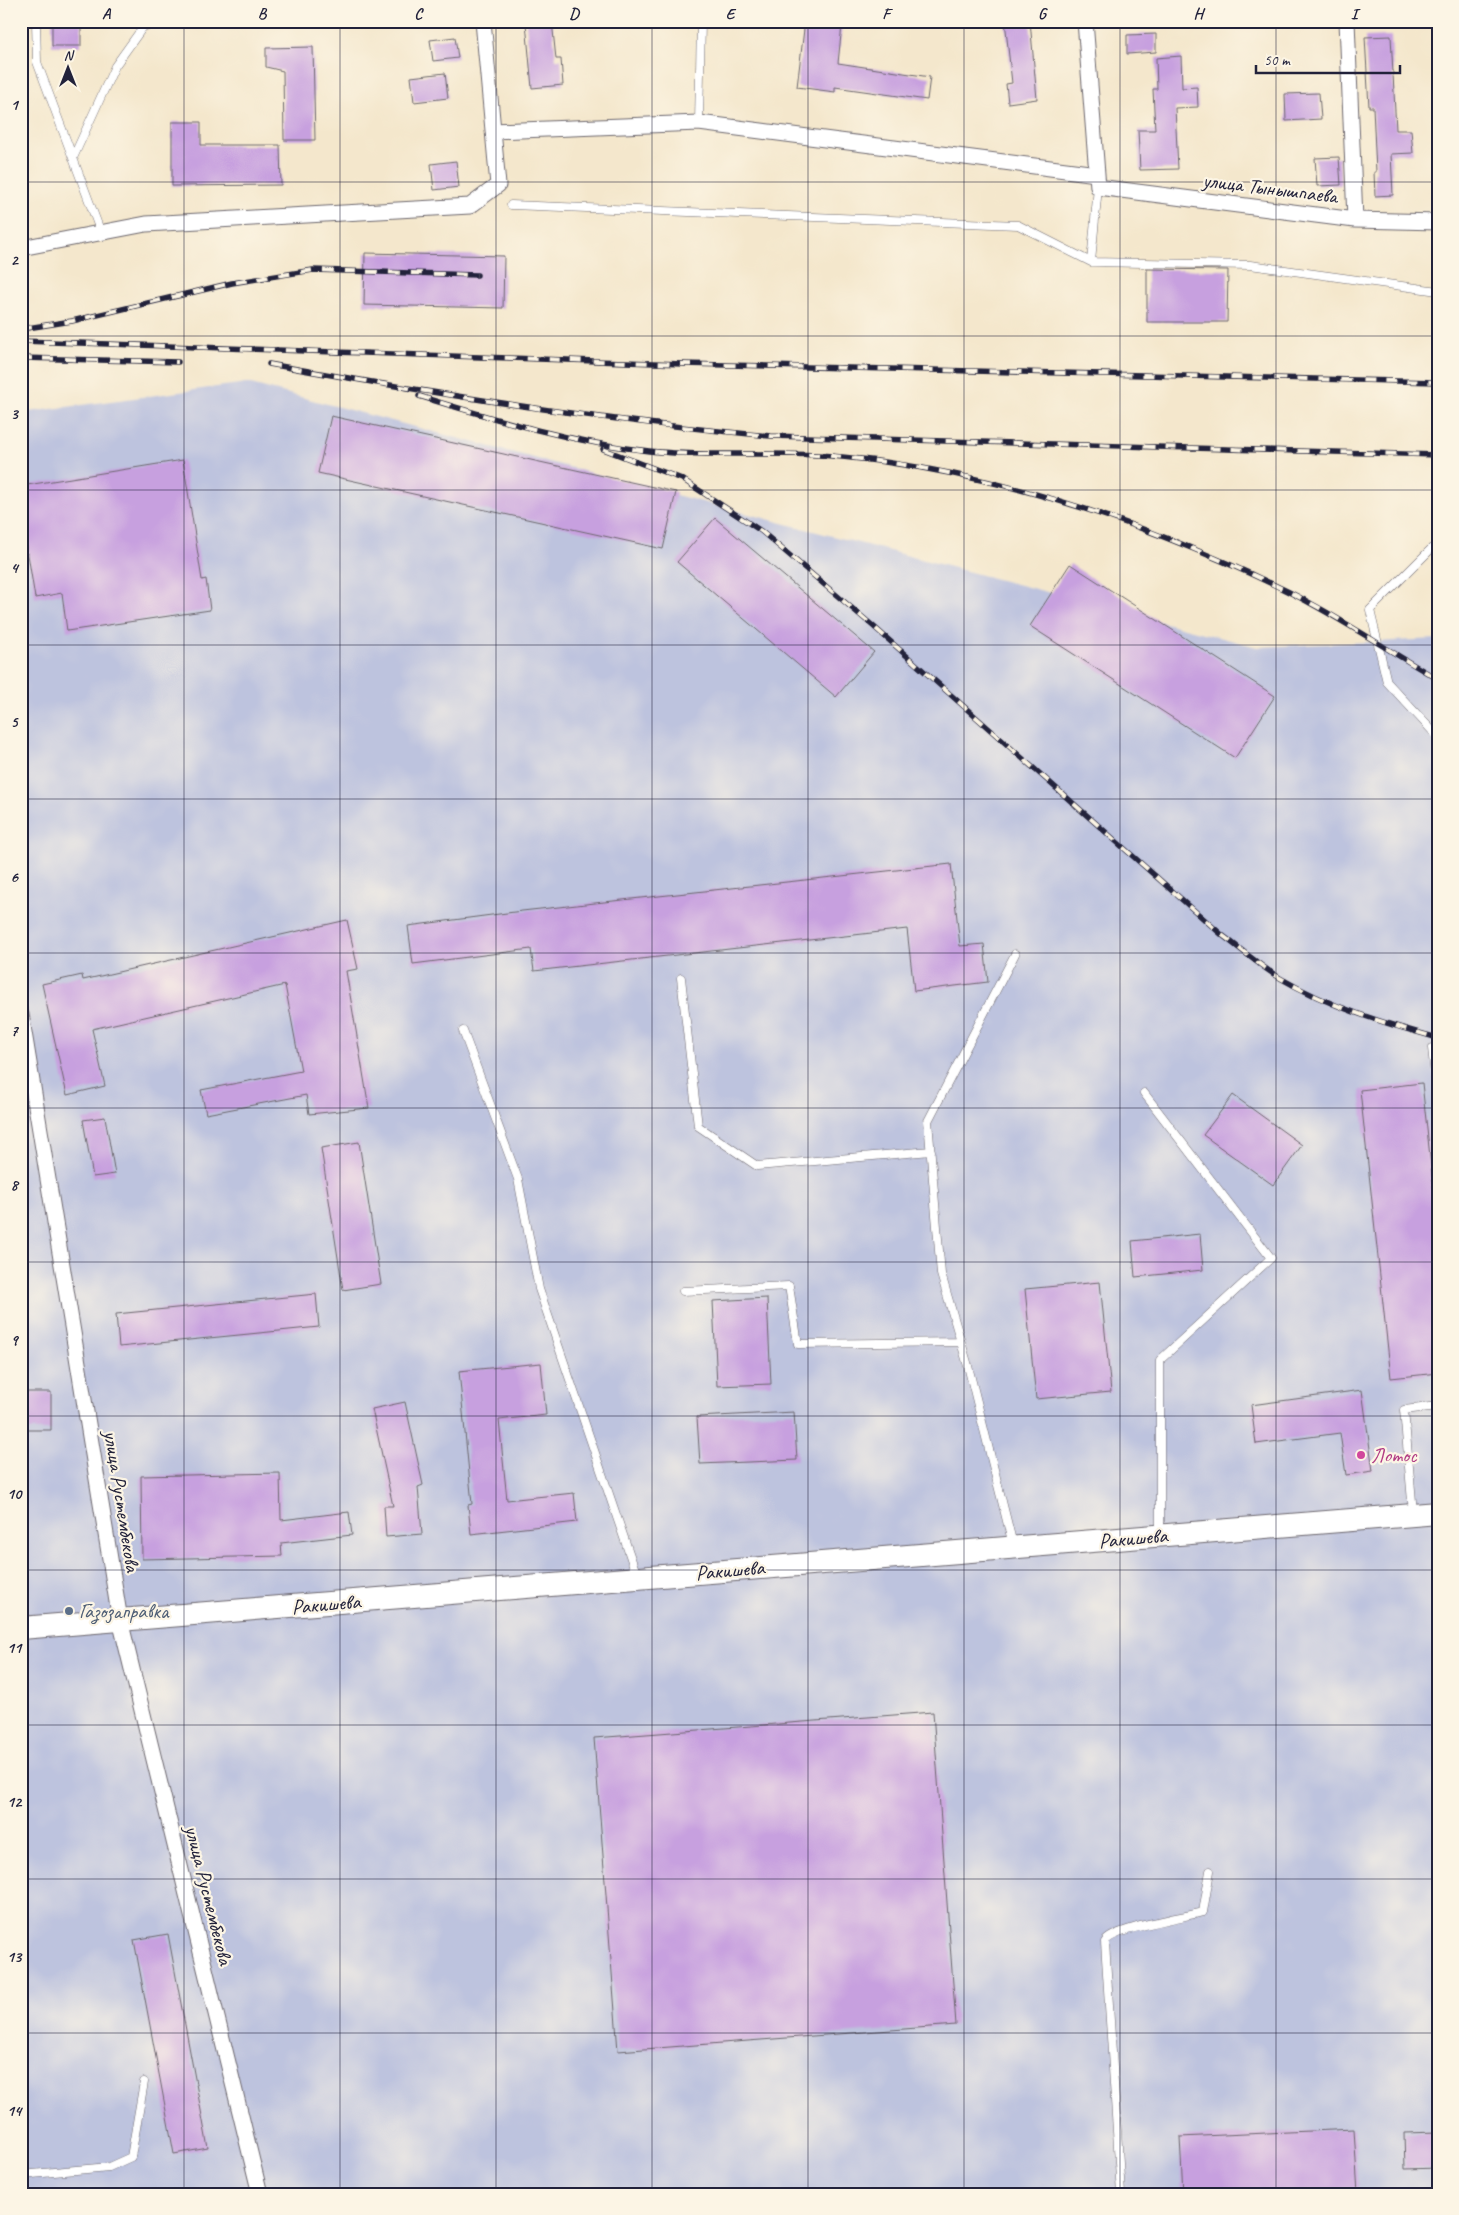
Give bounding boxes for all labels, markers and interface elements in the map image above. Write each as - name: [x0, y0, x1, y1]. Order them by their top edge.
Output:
- text: A: [102, 4, 112, 24]
- text: B: [258, 4, 268, 24]
- text: C: [414, 4, 424, 24]
- text: D: [569, 4, 580, 24]
- text: E: [726, 4, 737, 24]
- text: F: [882, 4, 893, 24]
- text: G: [1038, 4, 1048, 24]
- text: H: [1193, 4, 1205, 24]
- text: I: [1351, 4, 1361, 24]
- north arrow: [42, 42, 92, 92]
- scale bar: [1256, 42, 1400, 74]
- text: N: [64, 47, 75, 64]
- text: 50 m: [1264, 51, 1291, 70]
- text: 1: [10, 95, 19, 115]
- street label: улица Тынышпаева: [1199, 167, 1341, 209]
- text: 2: [10, 250, 19, 270]
- text: 3: [10, 404, 19, 424]
- text: 4: [10, 558, 19, 578]
- text: 5: [11, 712, 20, 732]
- text: 6: [10, 867, 19, 887]
- text: 7: [10, 1021, 19, 1041]
- text: 8: [10, 1175, 19, 1195]
- text: 9: [10, 1330, 19, 1350]
- street label: улица Рустембекова: [98, 1427, 146, 1575]
- place label: Лотос: [1371, 1442, 1418, 1468]
- marker: Лотос: [1355, 1449, 1367, 1461]
- text: 10: [7, 1484, 23, 1504]
- street label: Ракишева: [1098, 1522, 1170, 1554]
- street label: Ракишева: [695, 1554, 767, 1586]
- street label: Ракишева: [291, 1588, 363, 1620]
- place label: Газозаправка: [79, 1598, 170, 1625]
- marker: Газозаправка: [63, 1605, 75, 1617]
- text: 11: [7, 1638, 23, 1658]
- text: 12: [7, 1792, 23, 1812]
- street label: улица Рустембекова: [179, 1821, 239, 1969]
- text: 13: [7, 1947, 23, 1967]
- text: 14: [7, 2101, 23, 2121]

